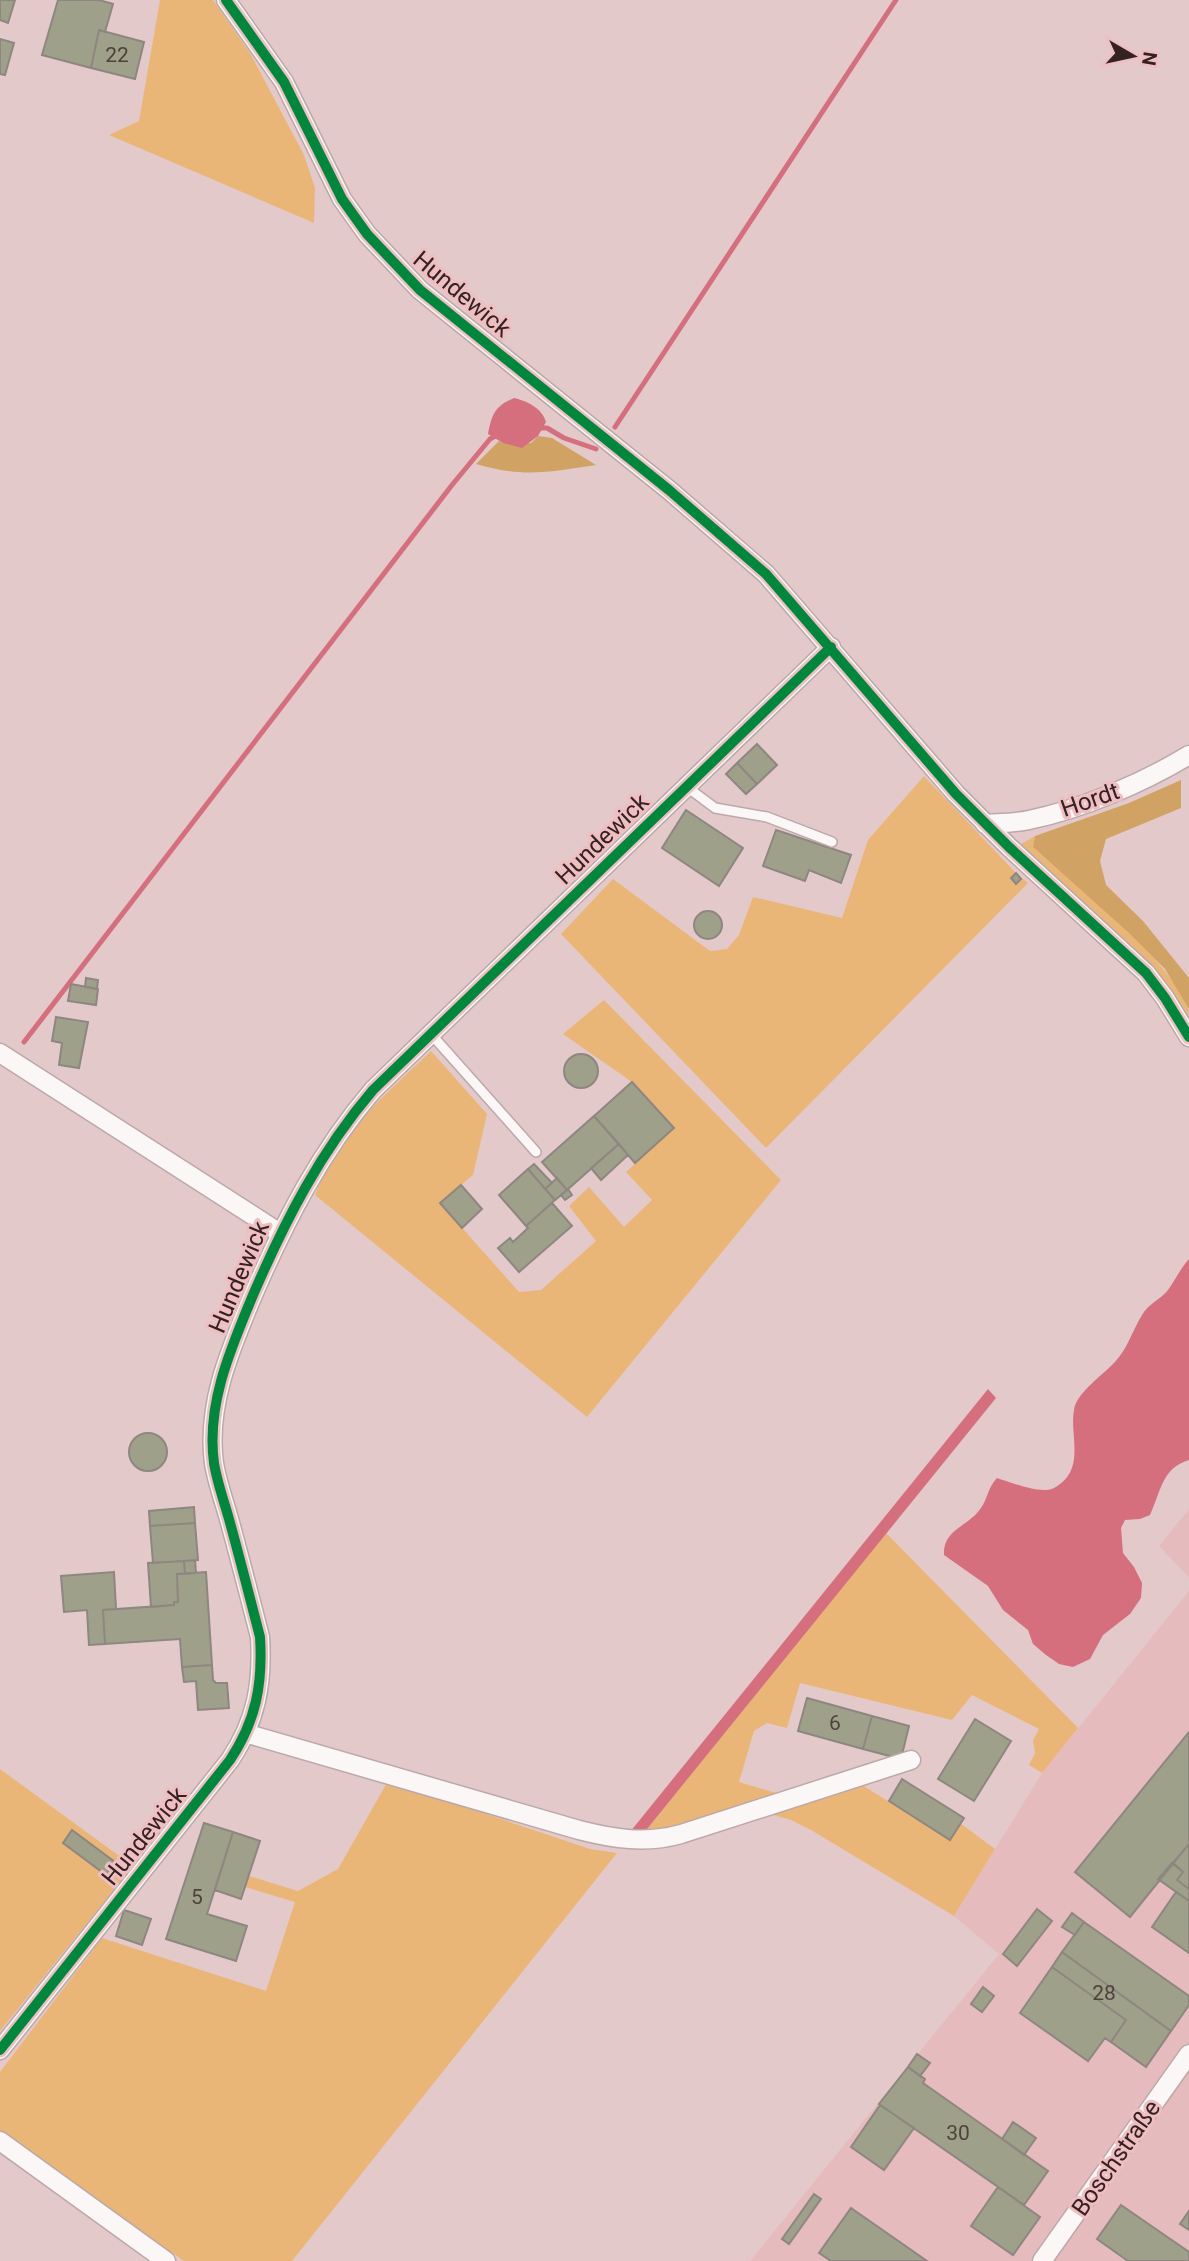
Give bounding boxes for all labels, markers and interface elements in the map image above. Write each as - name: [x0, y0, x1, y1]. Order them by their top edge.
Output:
- north arrow: [1098, 21, 1168, 91]
- house number: 22: [105, 43, 129, 67]
- text: N: [1137, 50, 1162, 67]
- street label: Hundewick: [408, 245, 517, 343]
- street label: Hordt: [1057, 777, 1123, 823]
- street label: Hundewick: [550, 787, 655, 890]
- street label: Hundewick: [203, 1216, 275, 1337]
- house number: 6: [829, 1711, 841, 1735]
- street label: Hundewick: [96, 1781, 193, 1891]
- house number: 5: [191, 1885, 203, 1909]
- house number: 28: [1092, 1981, 1116, 2005]
- street label: Boschstraße: [1066, 2095, 1166, 2221]
- house number: 30: [946, 2121, 970, 2145]

